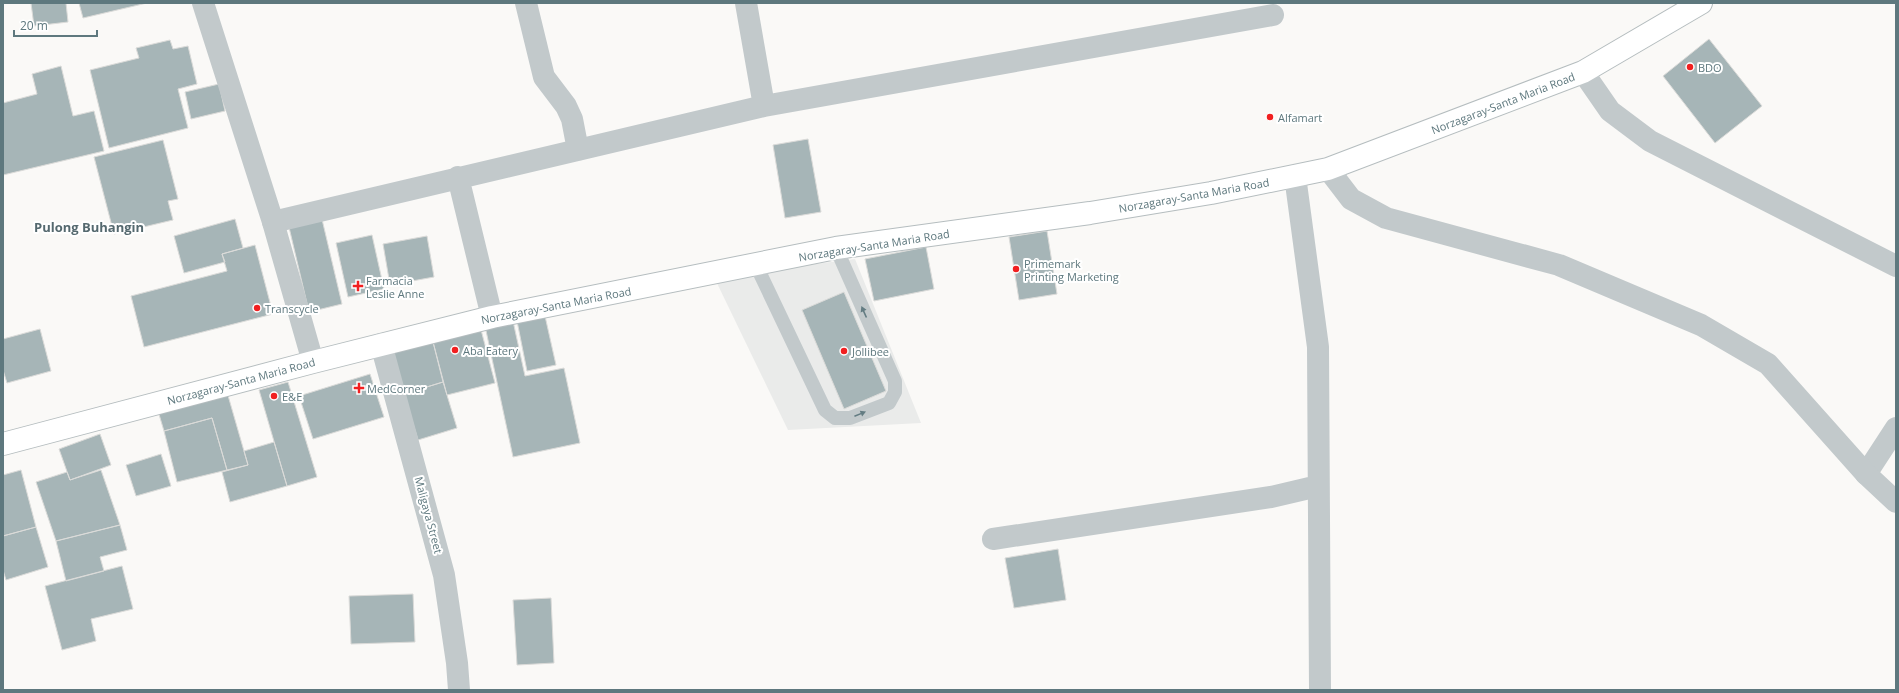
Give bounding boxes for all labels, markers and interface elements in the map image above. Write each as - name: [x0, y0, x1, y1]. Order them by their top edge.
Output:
- scale bar: [14, 12, 97, 38]
- text: 20 m: [20, 17, 48, 34]
- place label: BDO: [1698, 60, 1722, 75]
- marker: BDO: [1685, 62, 1695, 72]
- street label: Norzagaray-Santa Maria Road: [1429, 69, 1577, 137]
- place label: Alfamart: [1278, 110, 1322, 125]
- marker: Alfamart: [1265, 112, 1275, 122]
- street label: Norzagaray-Santa Maria Road: [1118, 174, 1270, 216]
- district label: Pulong Buhangin: [34, 218, 144, 236]
- street label: Norzagaray-Santa Maria Road: [797, 226, 951, 264]
- place label: Primemark Printing Marketing: [1024, 256, 1119, 284]
- marker: Primemark Printing Marketing: [1011, 264, 1021, 274]
- place label: Farmacia Leslie Anne: [366, 273, 424, 301]
- marker: Farmacia Leslie Anne: [353, 281, 363, 291]
- street label: Norzagaray-Santa Maria Road: [480, 283, 632, 327]
- place label: Transcycle: [265, 301, 319, 316]
- marker: Transcycle: [252, 303, 262, 313]
- one-way arrow: [861, 306, 867, 318]
- place label: Aba Eatery: [463, 343, 518, 358]
- place label: Jollibee: [851, 344, 889, 359]
- marker: Aba Eatery: [450, 345, 460, 355]
- marker: Jollibee: [839, 346, 849, 356]
- street label: Norzagaray-Santa Maria Road: [165, 354, 317, 408]
- place label: MedCorner: [367, 381, 426, 396]
- marker: MedCorner: [354, 383, 364, 393]
- place label: E&E: [282, 389, 302, 404]
- marker: E&E: [269, 391, 279, 401]
- one-way arrow: [855, 411, 867, 417]
- street label: Maligaya Street: [412, 475, 446, 555]

